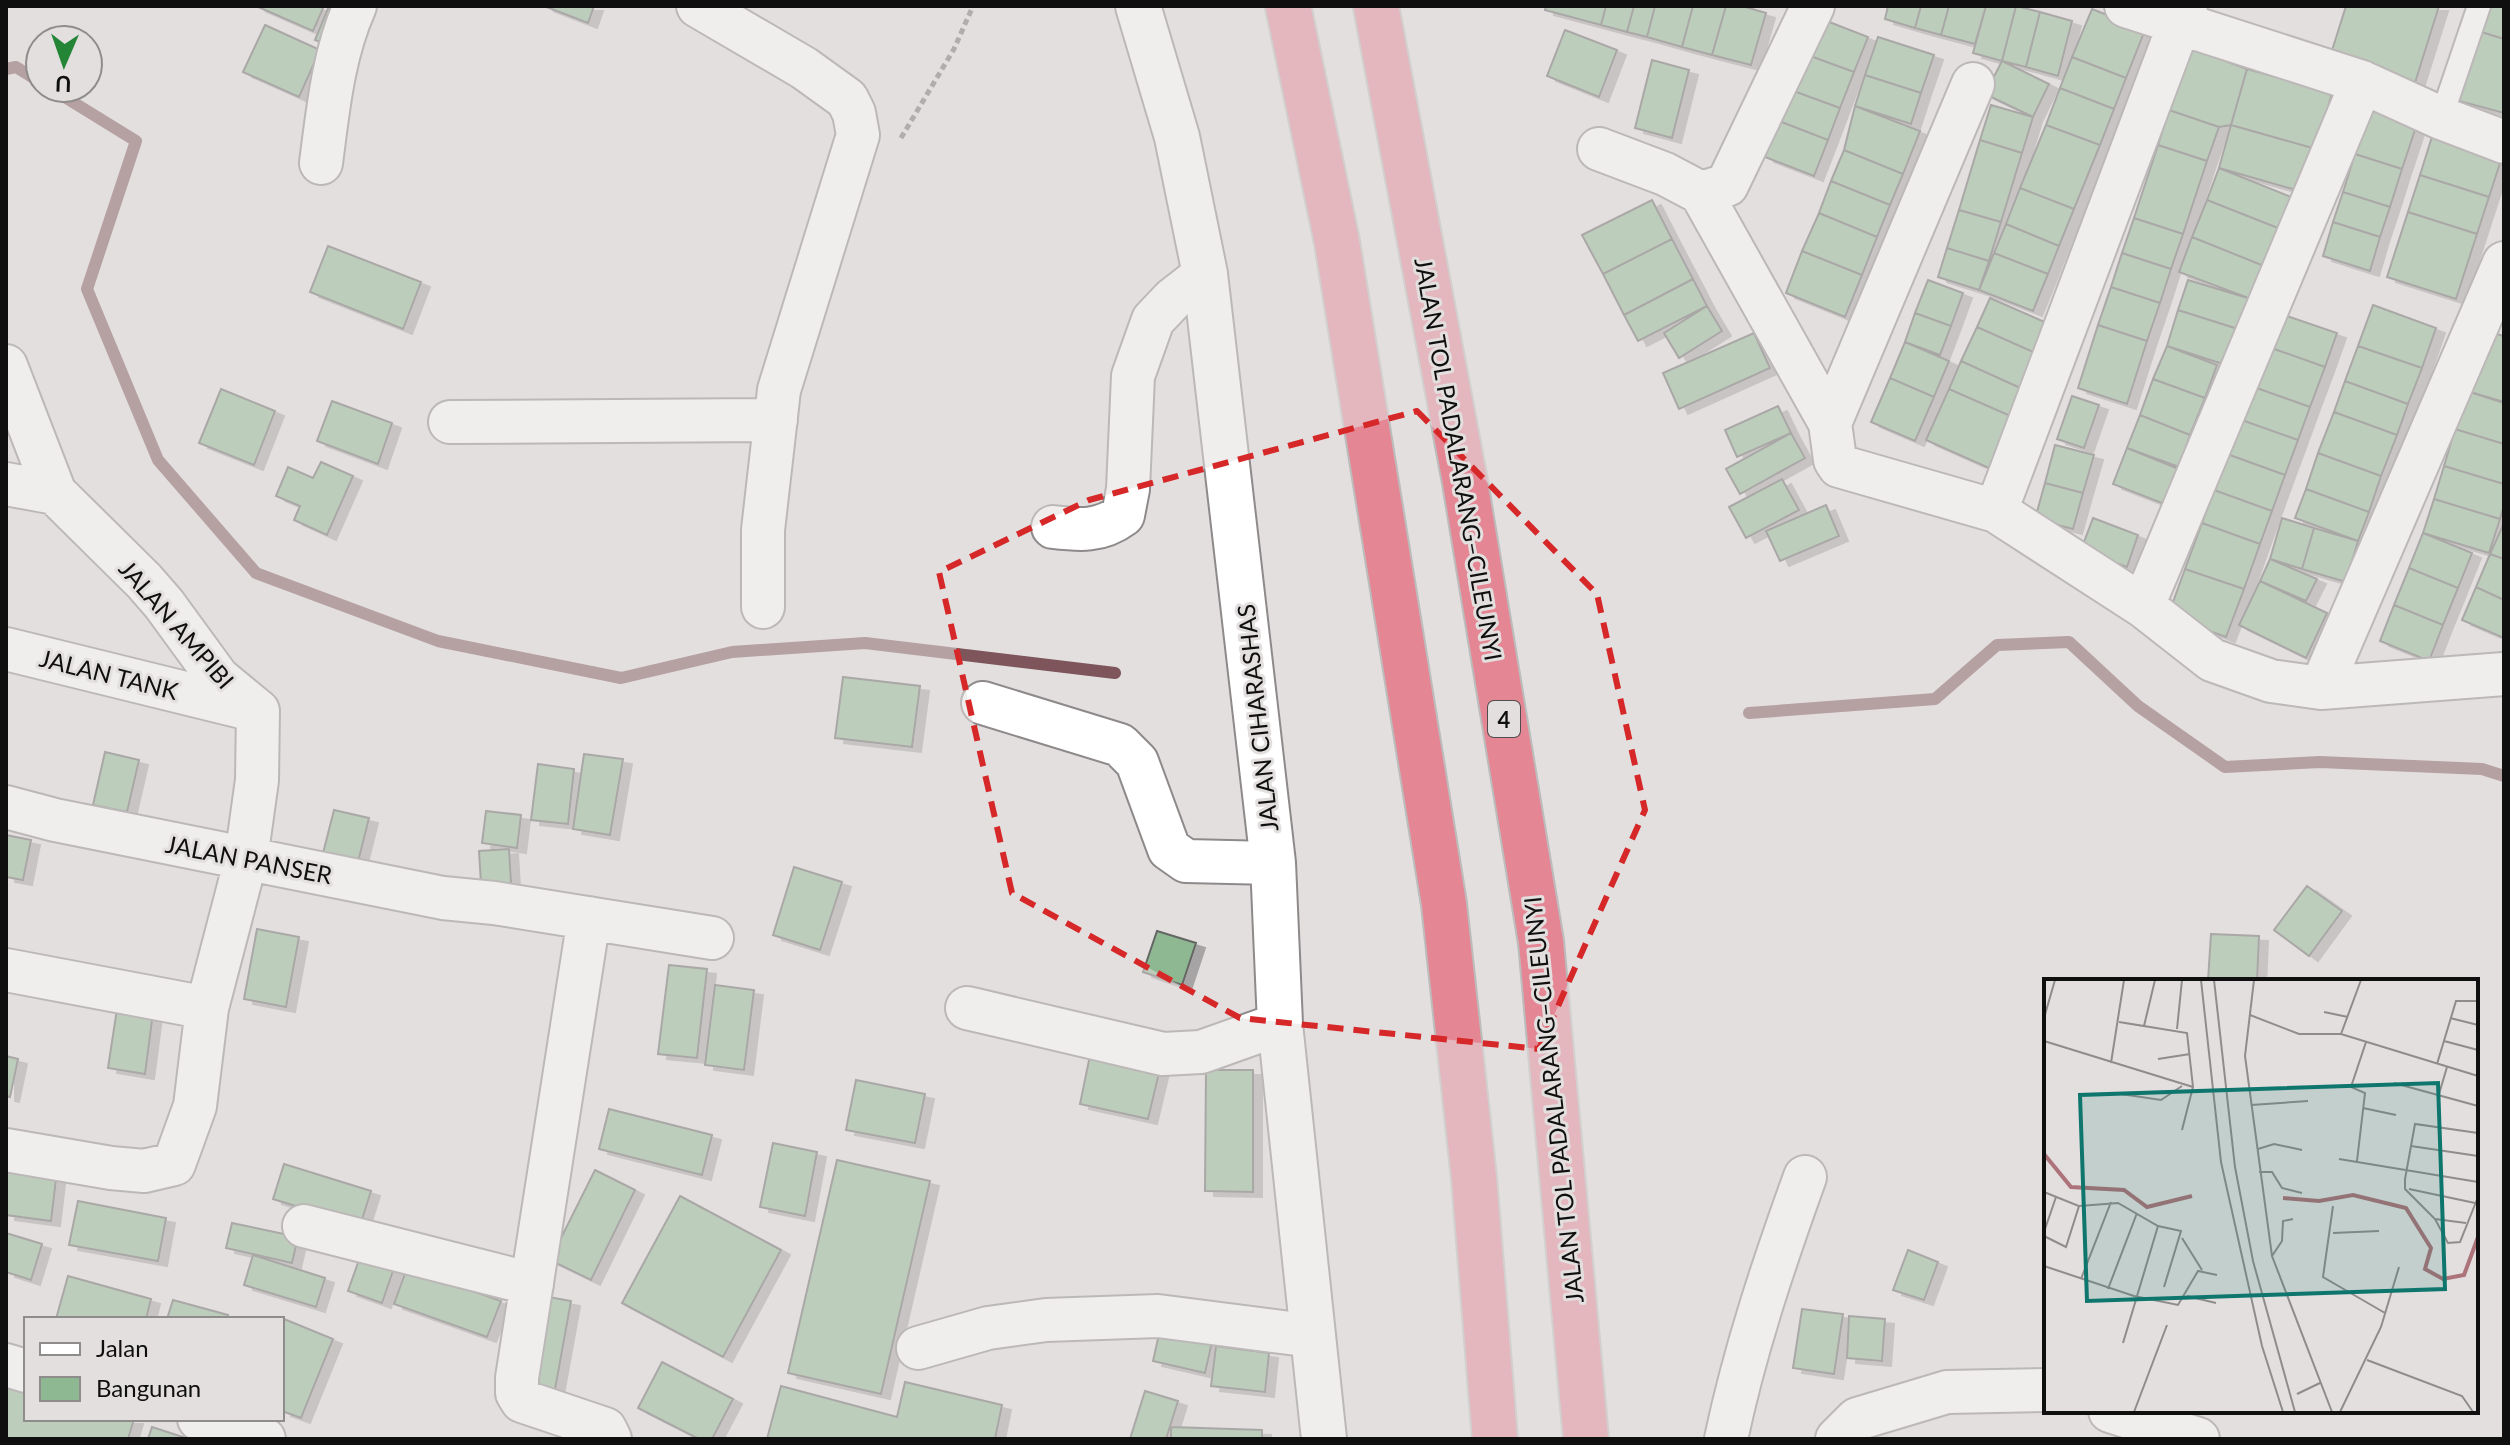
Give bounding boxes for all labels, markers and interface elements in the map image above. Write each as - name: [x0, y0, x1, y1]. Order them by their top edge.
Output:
- north arrow: [24, 24, 104, 104]
- text: U: [55, 71, 72, 98]
- street label: JALAN TOL PADALARANG–CILEUNYI: [1409, 255, 1509, 663]
- street label: JALAN AMPIBI: [113, 554, 241, 694]
- street label: JALAN CIHARASHAS: [1231, 603, 1283, 833]
- street label: JALAN TANK: [37, 643, 181, 705]
- road number: 4: [1488, 701, 1520, 737]
- street label: JALAN PANSER: [163, 829, 335, 889]
- street label: JALAN TOL PADALARANG–CILEUNYI: [1517, 895, 1589, 1305]
- inset map: [2044, 979, 2478, 1413]
- legend: [24, 1317, 284, 1421]
- text: Jalan: [96, 1333, 149, 1362]
- text: Bangunan: [96, 1373, 201, 1402]

